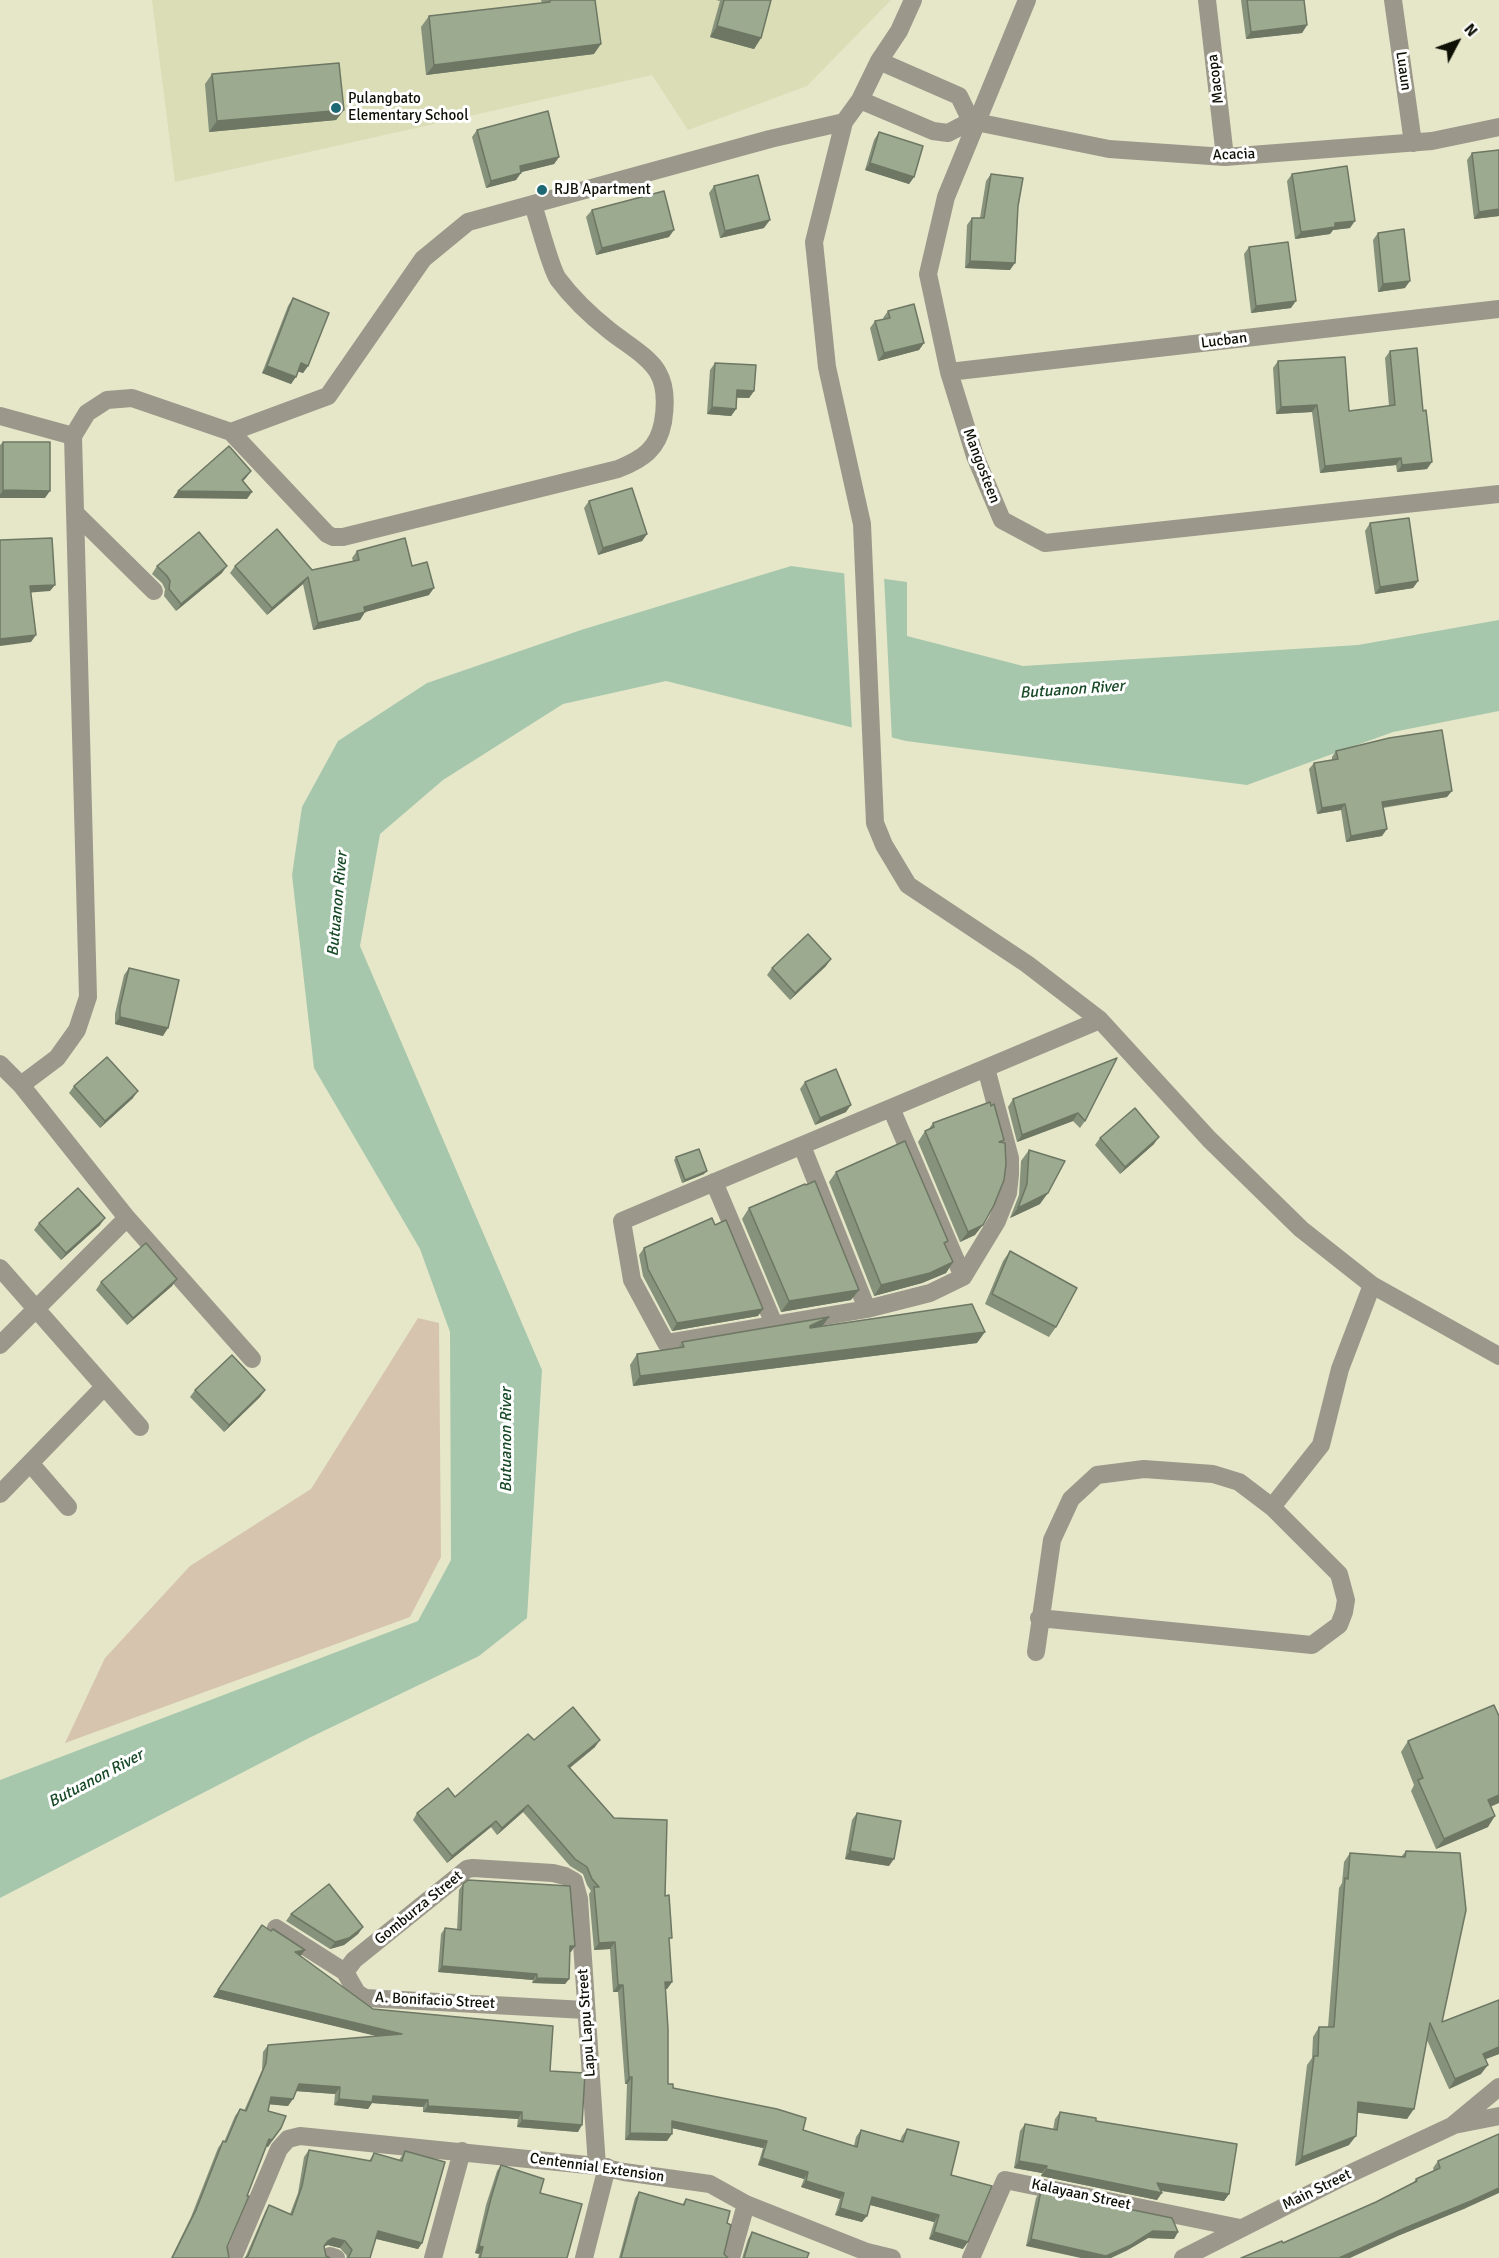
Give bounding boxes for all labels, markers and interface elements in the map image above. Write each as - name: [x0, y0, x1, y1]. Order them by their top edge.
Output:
- north arrow: [1427, 12, 1487, 72]
- text: N: [1459, 19, 1482, 41]
- street label: Luaun: [1391, 50, 1415, 92]
- street label: Macopa: [1204, 53, 1228, 105]
- place label: Pulangbato Elementary School: [348, 90, 469, 125]
- marker: Pulangbato Elementary School: [329, 101, 343, 115]
- street label: Acacia: [1212, 145, 1256, 165]
- place label: RJB Apartment: [554, 181, 651, 199]
- marker: RJB Apartment: [535, 183, 549, 197]
- street label: Lucban: [1200, 329, 1248, 353]
- street label: Mangosteen: [959, 426, 1003, 506]
- water label: Butuanon River: [1019, 677, 1125, 703]
- water label: Butuanon River: [324, 851, 352, 957]
- water label: Butuanon River: [497, 1388, 517, 1492]
- water label: Butuanon River: [45, 1746, 147, 1812]
- street label: Gomburza Street: [371, 1867, 467, 1949]
- street label: Lapu Lapu Street: [574, 1968, 600, 2078]
- street label: A. Bonifacio Street: [375, 1989, 495, 2013]
- street label: Centennial Extension: [528, 2150, 666, 2186]
- street label: Main Street: [1280, 2166, 1354, 2214]
- street label: Kalayaan Street: [1030, 2176, 1132, 2214]

